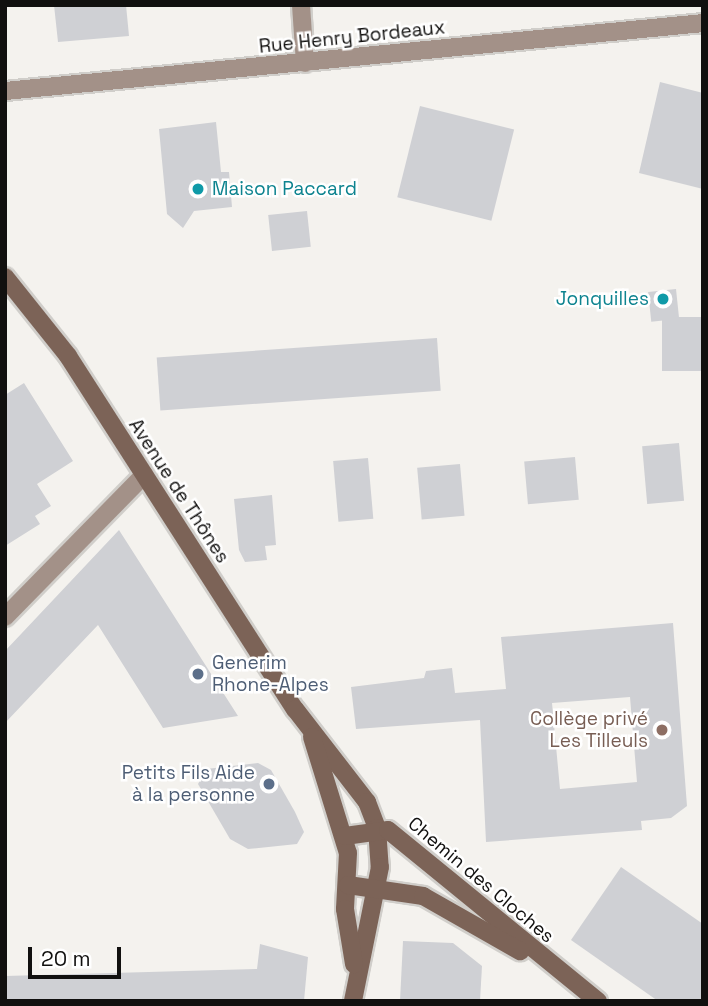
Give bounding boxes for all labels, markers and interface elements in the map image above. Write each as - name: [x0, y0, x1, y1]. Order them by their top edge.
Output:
- street label: Rue Henry Bordeaux: [258, 16, 446, 58]
- place label: Maison Paccard: [212, 178, 357, 200]
- marker: Maison Paccard: [190, 181, 206, 197]
- place label: Jonquilles: [556, 288, 649, 310]
- marker: Jonquilles: [655, 291, 671, 307]
- street label: Avenue de Thônes: [124, 414, 234, 568]
- place label: Generim Rhone-Alpes: [212, 652, 329, 696]
- marker: Generim Rhone-Alpes: [190, 666, 206, 682]
- place label: Collège privé Les Tilleuls: [530, 708, 648, 752]
- marker: Collège privé Les Tilleuls: [654, 722, 670, 738]
- place label: Petits Fils Aide à la personne: [121, 762, 255, 806]
- marker: Petits Fils Aide à la personne: [261, 776, 277, 792]
- street label: Chemin des Cloches: [403, 812, 559, 948]
- scale bar: [32, 932, 124, 976]
- text: 20 m: [41, 945, 91, 972]

